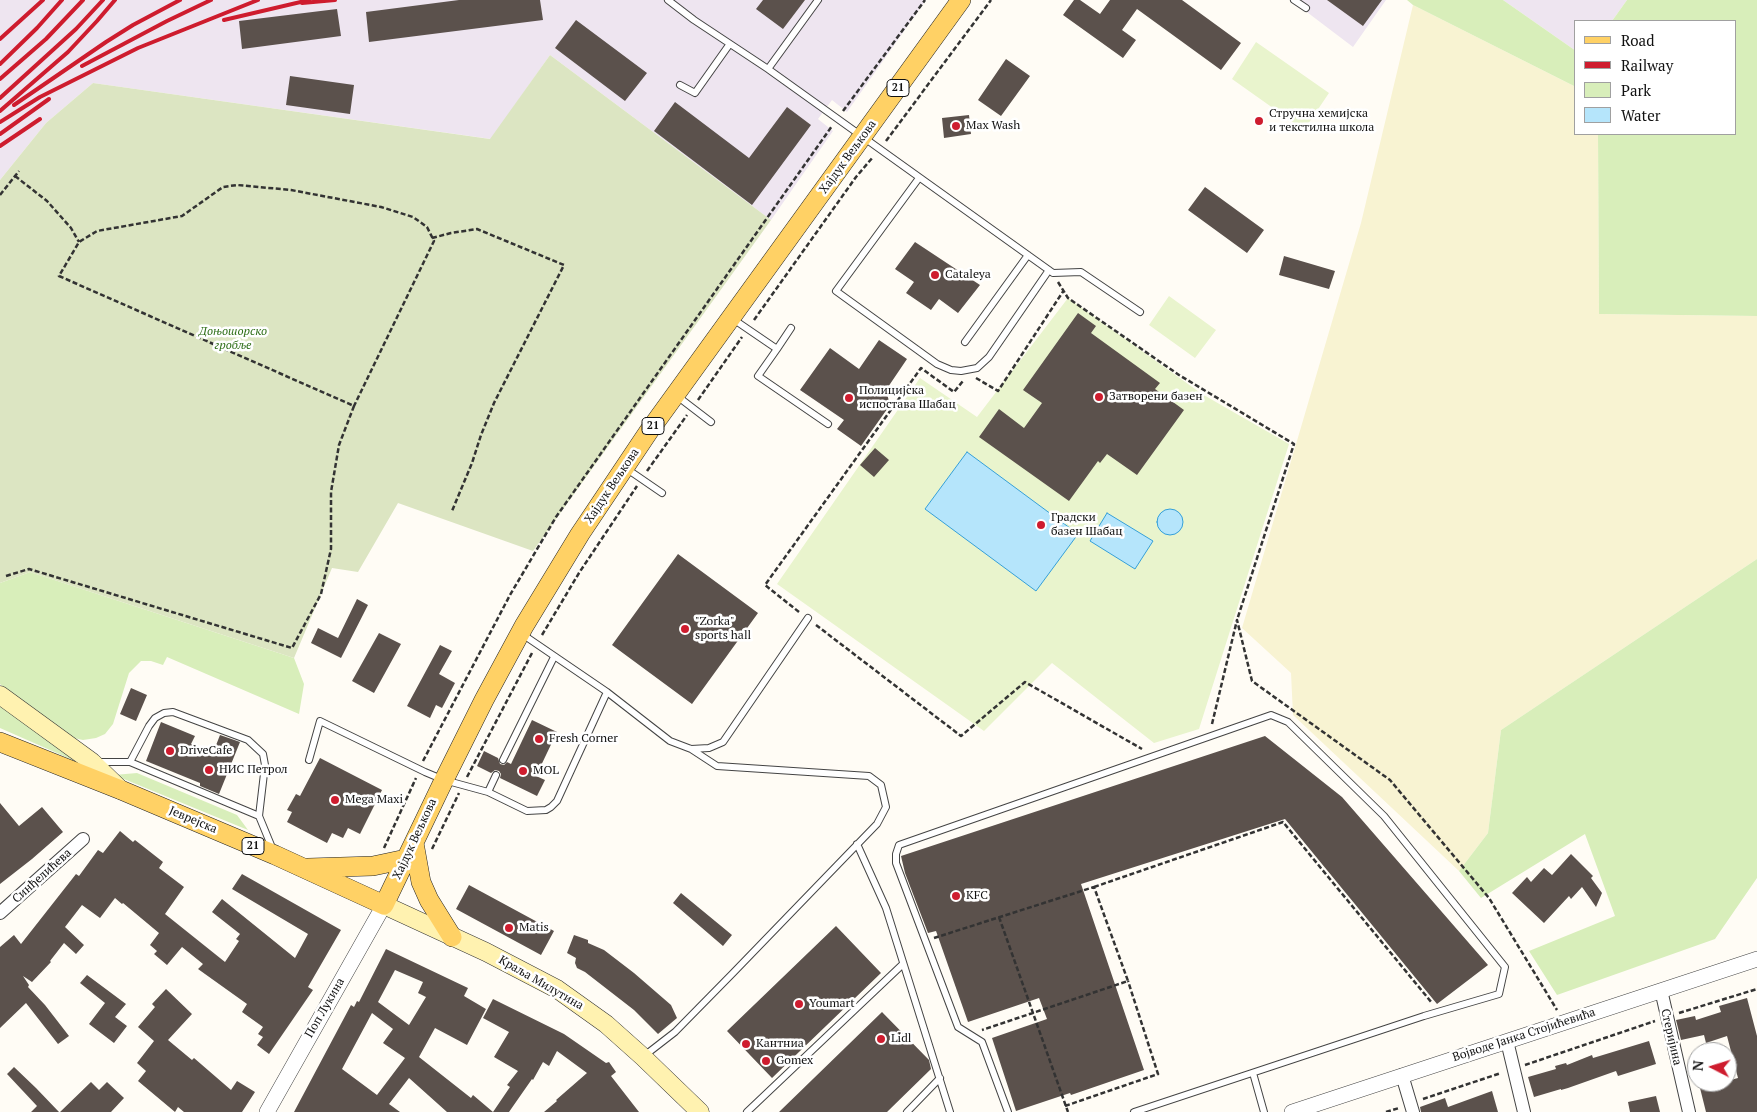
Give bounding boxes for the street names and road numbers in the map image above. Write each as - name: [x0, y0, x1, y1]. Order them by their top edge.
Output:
- road number: 21: [887, 80, 909, 96]
- street label: Хајдук Вељкова: [816, 117, 880, 197]
- road number: 21: [642, 418, 664, 434]
- street label: Хајдук Вељкова: [582, 446, 642, 526]
- street label: Хајдук Вељкова: [390, 796, 440, 882]
- street label: Јеврејска: [167, 803, 219, 837]
- road number: 21: [242, 838, 264, 854]
- street label: Синђелићева: [10, 846, 74, 906]
- street label: Краља Милутина: [496, 953, 586, 1013]
- street label: Поп Лукина: [302, 976, 348, 1040]
- street label: Војводе Јанка Стојићевића: [1451, 1005, 1597, 1065]
- street label: Стеријина: [1657, 1007, 1685, 1067]

